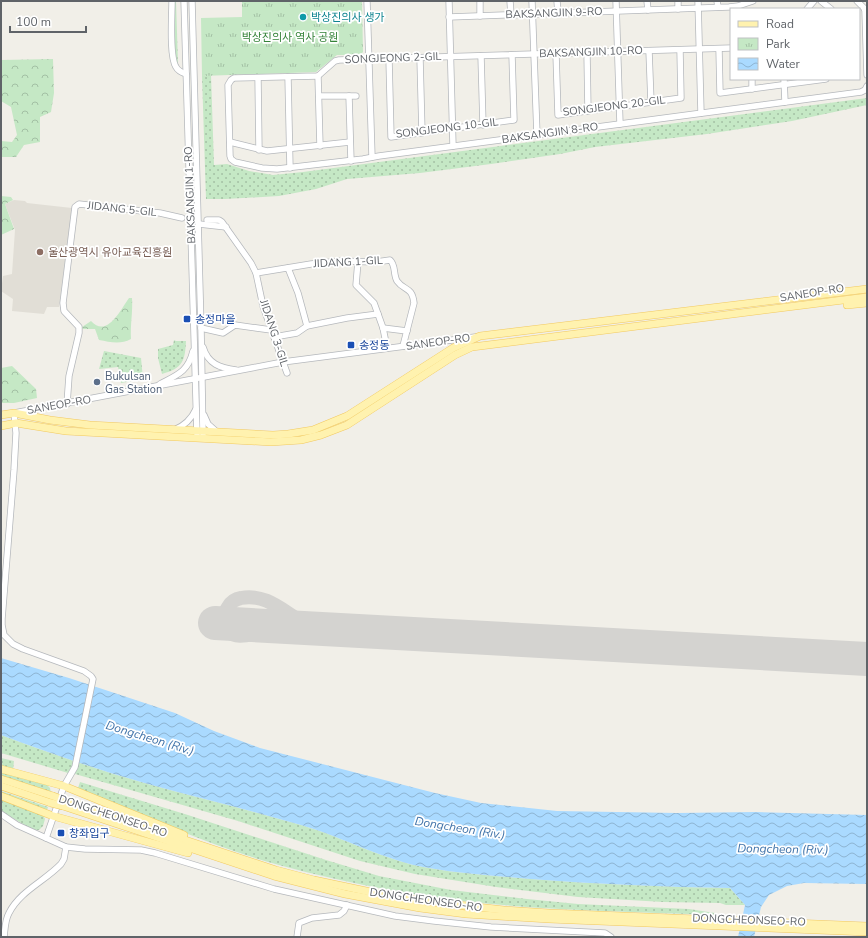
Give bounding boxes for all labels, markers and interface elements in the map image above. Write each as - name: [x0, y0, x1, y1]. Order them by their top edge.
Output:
- street label: BAKSANGJIN 9-RO: [505, 4, 603, 22]
- scale bar: [10, 8, 86, 34]
- legend: [730, 8, 860, 80]
- place label: 박상진의사 생가: [311, 10, 385, 25]
- marker: 박상진의사 생가: [298, 12, 308, 22]
- text: 100 m: [16, 14, 51, 30]
- text: Road: [766, 16, 794, 32]
- park label: 박상진의사 역사 공원: [242, 30, 338, 45]
- text: Park: [766, 36, 791, 52]
- street label: BAKSANGJIN 10-RO: [539, 43, 643, 61]
- street label: SONGJEONG 2-GIL: [344, 49, 442, 67]
- text: Water: [766, 56, 800, 72]
- street label: SONGJEONG 20-GIL: [562, 92, 666, 120]
- street label: SONGJEONG 10-GIL: [395, 114, 499, 142]
- street label: BAKSANGJIN 8-RO: [501, 119, 599, 147]
- street label: BAKSANGJIN 1-RO: [181, 146, 199, 244]
- street label: JIDANG 5-GIL: [86, 198, 157, 220]
- place label: 울산광역시 유아교육진흥원: [48, 245, 172, 260]
- marker: 울산광역시 유아교육진흥원: [35, 247, 45, 257]
- street label: JIDANG 1-GIL: [312, 253, 383, 271]
- street label: SANEOP-RO: [779, 281, 845, 305]
- street label: JIDANG 3-GIL: [256, 297, 292, 368]
- place label: 송정마을: [195, 312, 235, 327]
- marker: 송정마을: [182, 314, 192, 324]
- street label: SANEOP-RO: [405, 330, 471, 354]
- place label: 송정동: [359, 338, 389, 353]
- marker: 송정동: [346, 340, 356, 350]
- place label: Bukulsan Gas Station: [105, 369, 162, 397]
- marker: Bukulsan Gas Station: [92, 377, 102, 387]
- street label: SANEOP-RO: [26, 392, 92, 418]
- water label: Dongcheon (Riv.): [104, 717, 196, 759]
- street label: DONGCHEONSEO-RO: [57, 791, 169, 841]
- water label: Dongcheon (Riv.): [414, 813, 506, 843]
- place label: 창좌입구: [69, 826, 109, 841]
- marker: 창좌입구: [56, 828, 66, 838]
- water label: Dongcheon (Riv.): [737, 840, 829, 858]
- street label: DONGCHEONSEO-RO: [369, 885, 483, 915]
- street label: DONGCHEONSEO-RO: [692, 911, 806, 929]

